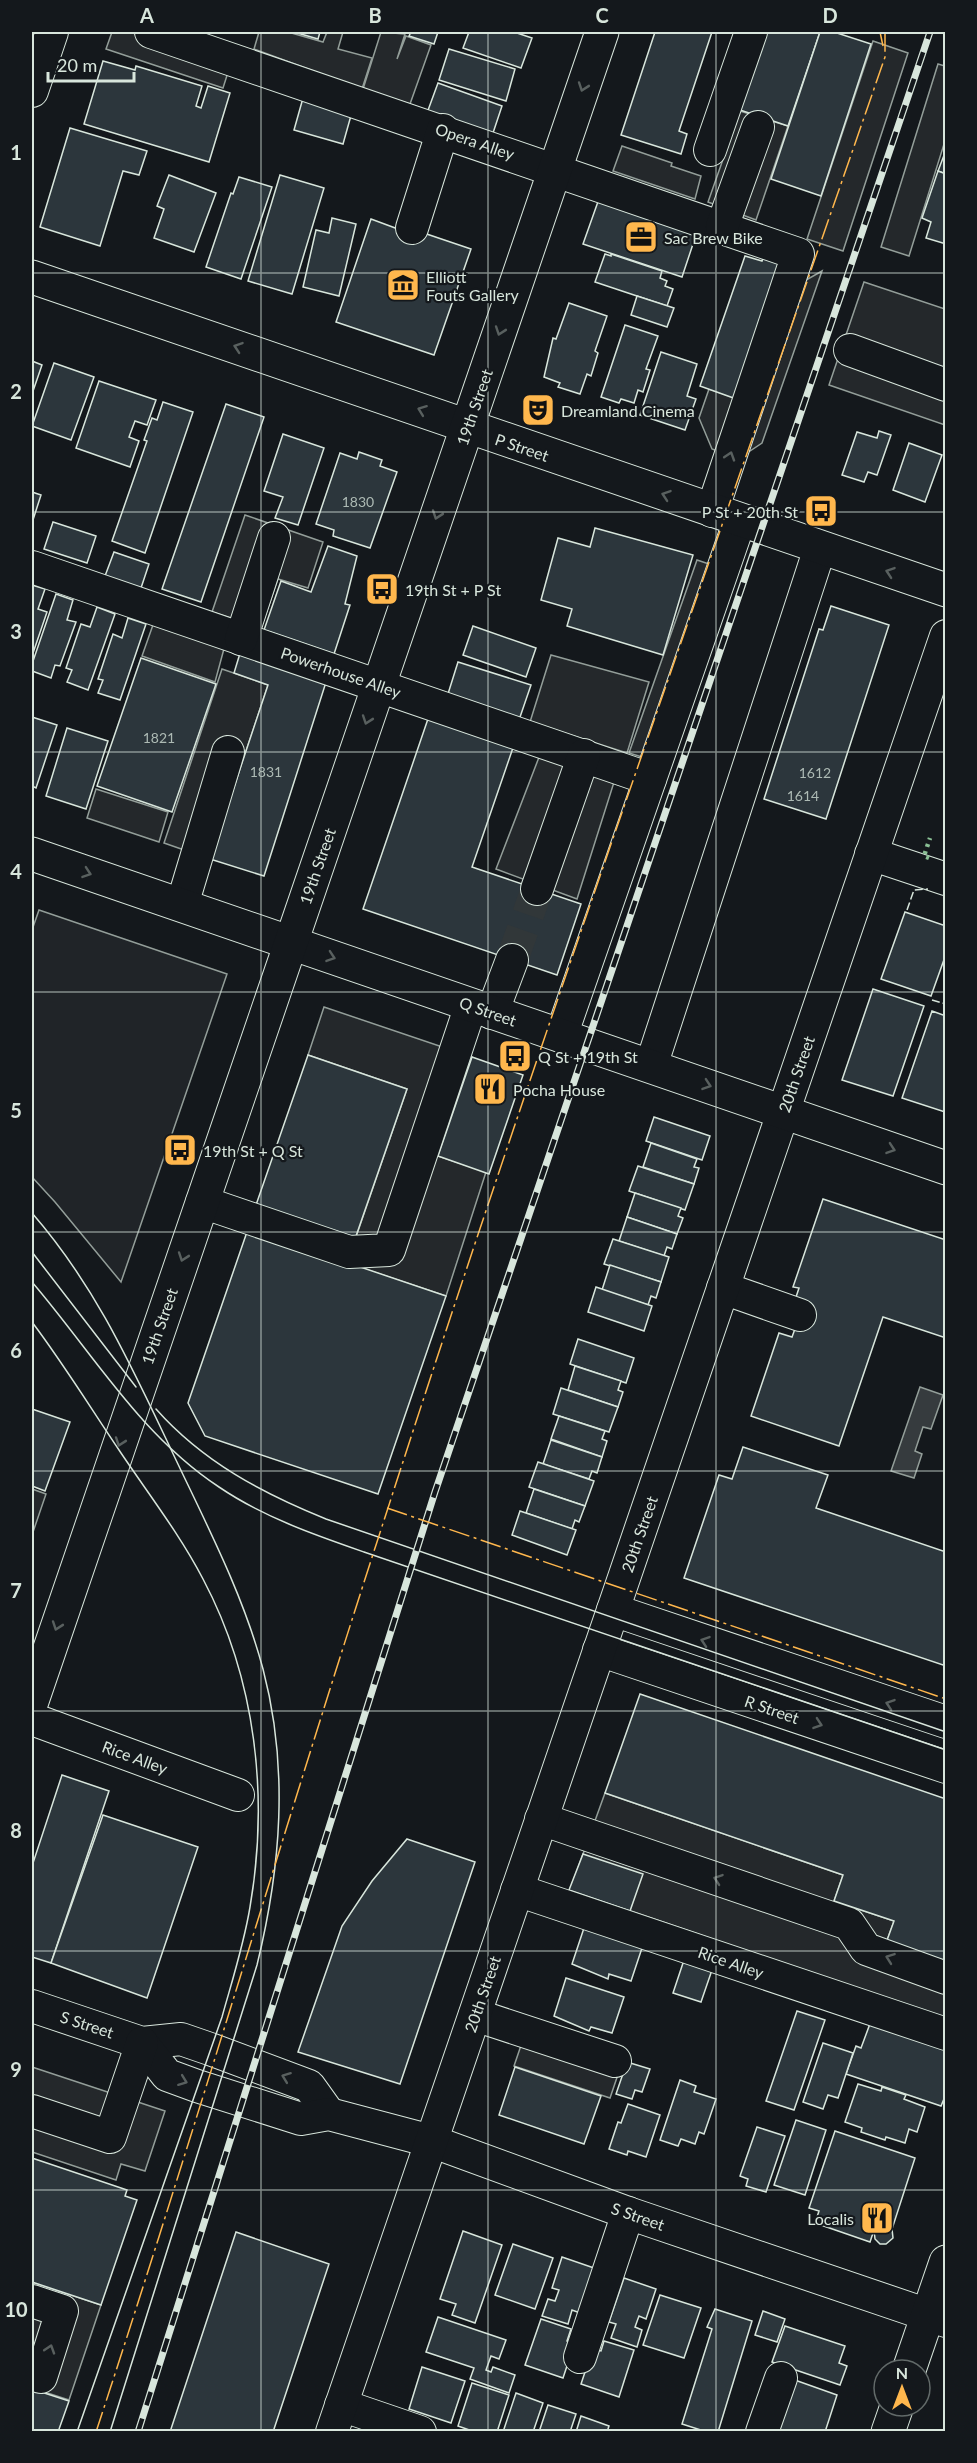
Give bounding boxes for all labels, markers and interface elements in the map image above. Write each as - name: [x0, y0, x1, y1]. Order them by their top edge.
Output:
- text: A: [139, 3, 154, 27]
- text: B: [368, 3, 382, 27]
- text: C: [595, 3, 609, 27]
- text: D: [822, 3, 838, 27]
- scale bar: [48, 45, 134, 83]
- text: 20 m: [57, 54, 97, 76]
- one-way arrow: [578, 81, 591, 92]
- street label: Opera Alley: [433, 119, 518, 164]
- text: 1: [10, 140, 22, 164]
- office icon: Sac Brew Bike: [623, 219, 659, 255]
- place label: Sac Brew Bike: [664, 228, 763, 247]
- museum icon: Elliott Fouts Gallery: [385, 267, 421, 303]
- place label: Elliott Fouts Gallery: [426, 267, 520, 304]
- one-way arrow: [494, 325, 507, 336]
- one-way arrow: [233, 342, 244, 354]
- street label: 19th Street: [452, 366, 496, 448]
- text: 2: [10, 379, 22, 403]
- theatre icon: Dreamland Cinema: [520, 392, 556, 428]
- place label: Dreamland Cinema: [561, 401, 695, 420]
- one-way arrow: [417, 405, 428, 418]
- street label: P Street: [493, 429, 552, 465]
- one-way arrow: [723, 451, 736, 461]
- one-way arrow: [661, 490, 672, 503]
- house number: 1830: [342, 493, 374, 510]
- bus stop icon: P St + 20th St: [803, 493, 839, 529]
- place label: P St + 20th St: [702, 502, 798, 521]
- one-way arrow: [431, 510, 444, 520]
- one-way arrow: [885, 566, 896, 579]
- bus stop icon: 19th St + P St: [364, 571, 400, 607]
- place label: 19th St + P St: [405, 580, 501, 599]
- text: 3: [10, 619, 22, 643]
- street label: Powerhouse Alley: [279, 643, 404, 702]
- one-way arrow: [361, 714, 374, 725]
- house number: 1821: [143, 729, 175, 746]
- house number: 1831: [250, 763, 282, 780]
- house number: 1612: [799, 764, 831, 781]
- house number: 1614: [787, 787, 819, 804]
- street label: 19th Street: [295, 825, 339, 907]
- text: 4: [10, 859, 22, 883]
- one-way arrow: [81, 866, 92, 878]
- one-way arrow: [325, 950, 336, 963]
- street label: Q Street: [457, 992, 519, 1030]
- street label: 20th Street: [774, 1033, 818, 1115]
- bus stop icon: Q St + 19th St: [497, 1038, 533, 1074]
- place label: Q St + 19th St: [538, 1047, 638, 1066]
- restaurant icon: Pocha House: [472, 1071, 508, 1107]
- one-way arrow: [701, 1078, 712, 1091]
- place label: Pocha House: [513, 1080, 605, 1099]
- text: 5: [10, 1098, 22, 1122]
- bus stop icon: 19th St + Q St: [162, 1132, 198, 1168]
- place label: 19th St + Q St: [203, 1141, 303, 1160]
- one-way arrow: [885, 1142, 896, 1155]
- one-way arrow: [178, 1251, 191, 1262]
- street label: 19th Street: [137, 1285, 181, 1367]
- text: 6: [10, 1338, 22, 1362]
- one-way arrow: [115, 1436, 128, 1447]
- street label: 20th Street: [617, 1493, 661, 1575]
- text: 7: [10, 1578, 22, 1602]
- one-way arrow: [52, 1620, 65, 1631]
- one-way arrow: [700, 1636, 711, 1648]
- street label: R Street: [742, 1691, 802, 1727]
- one-way arrow: [885, 1698, 896, 1711]
- one-way arrow: [812, 1717, 823, 1729]
- street label: Rice Alley: [100, 1736, 171, 1778]
- text: 8: [10, 1818, 22, 1842]
- one-way arrow: [713, 1873, 724, 1886]
- street label: Rice Alley: [696, 1942, 767, 1982]
- one-way arrow: [886, 1952, 896, 1965]
- street label: 20th Street: [460, 1953, 504, 2035]
- street label: S Street: [58, 2006, 116, 2042]
- text: 9: [10, 2057, 22, 2081]
- one-way arrow: [282, 2072, 293, 2084]
- one-way arrow: [177, 2074, 188, 2086]
- street label: S Street: [609, 2198, 667, 2234]
- restaurant icon: Localis: [859, 2200, 895, 2236]
- place label: Localis: [807, 2209, 854, 2228]
- text: 10: [4, 2297, 28, 2321]
- one-way arrow: [43, 2344, 55, 2355]
- north arrow: [872, 2358, 932, 2418]
- text: N: [896, 2363, 908, 2382]

